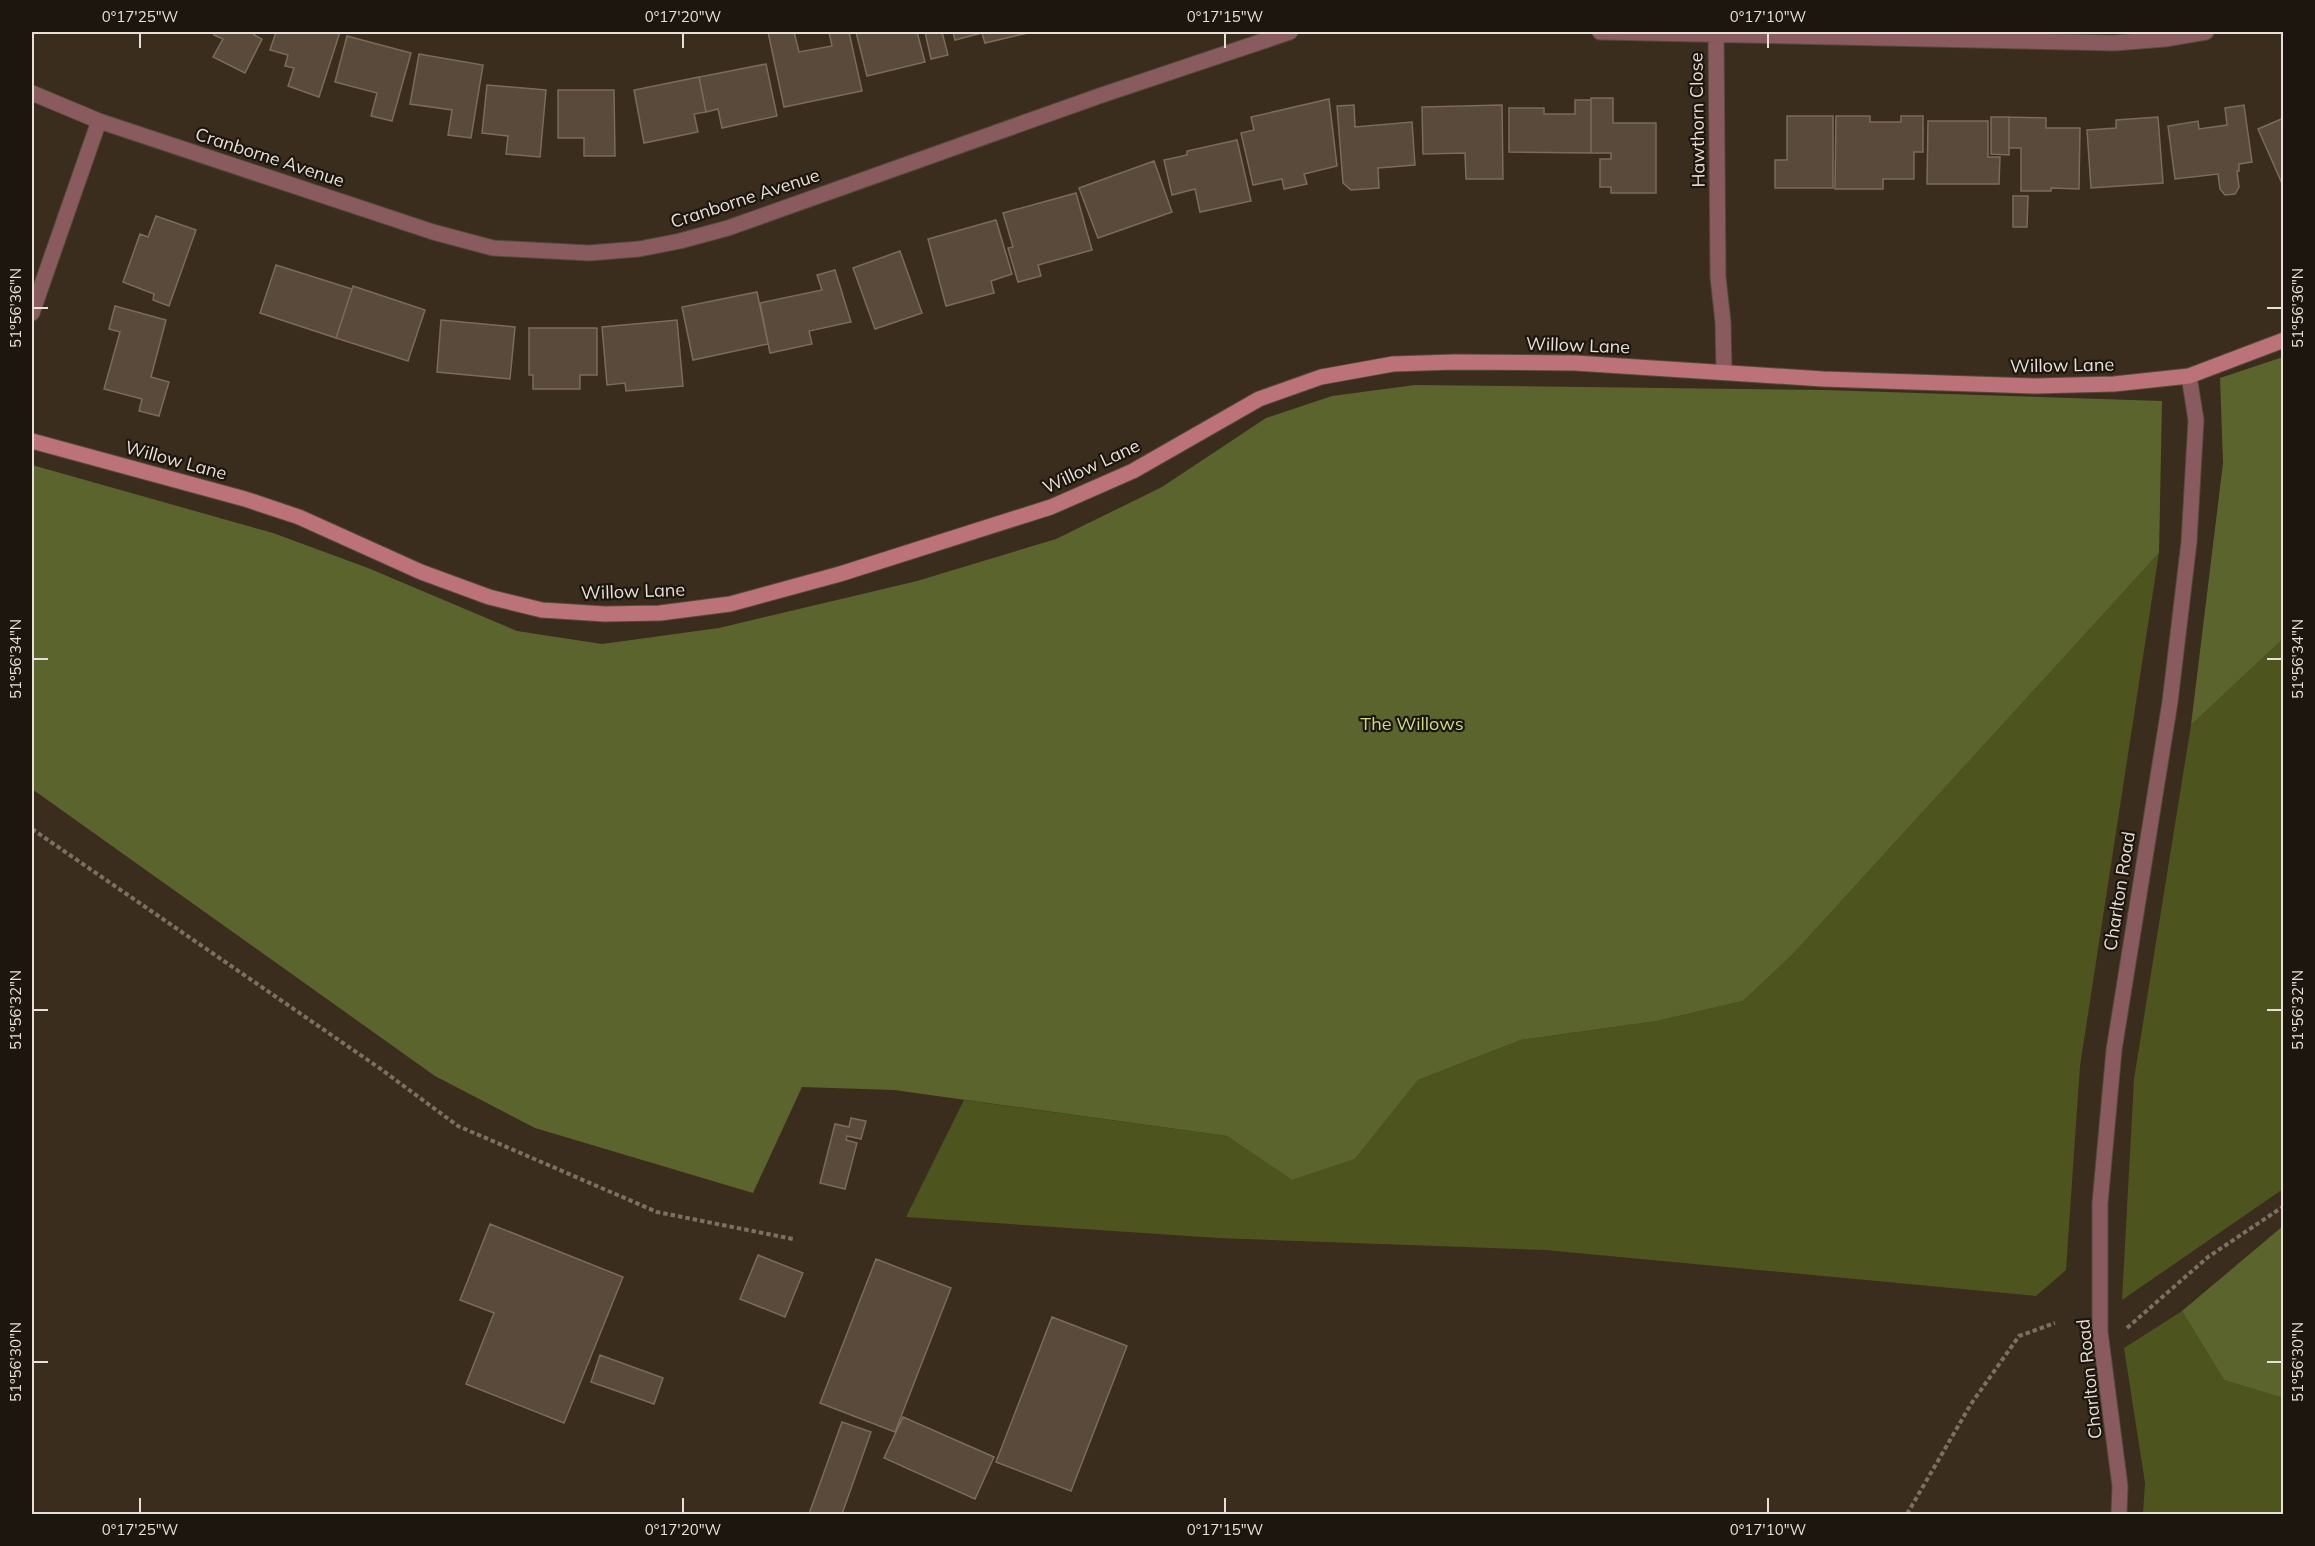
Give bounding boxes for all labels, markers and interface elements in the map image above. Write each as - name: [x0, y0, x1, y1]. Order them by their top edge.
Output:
- text: 0°17'25"W: [102, 7, 179, 26]
- text: 0°17'20"W: [645, 7, 722, 26]
- text: 0°17'15"W: [1187, 7, 1264, 26]
- text: 0°17'10"W: [1730, 7, 1807, 26]
- street label: Hawthorn Close: [1684, 52, 1710, 188]
- street label: Cranborne Avenue: [193, 122, 347, 192]
- street label: Cranborne Avenue: [668, 163, 822, 233]
- text: 51°56'36"N: [6, 268, 25, 348]
- text: 51°56'36"N: [2288, 268, 2307, 348]
- street label: Willow Lane: [1525, 332, 1631, 358]
- street label: Willow Lane: [2010, 353, 2114, 377]
- street label: Willow Lane: [1039, 434, 1143, 498]
- street label: Willow Lane: [123, 435, 229, 485]
- street label: Willow Lane: [580, 578, 686, 604]
- text: 51°56'34"N: [6, 619, 25, 699]
- text: 51°56'34"N: [2288, 619, 2307, 699]
- park label: The Willows: [1360, 712, 1464, 735]
- street label: Charlton Road: [2098, 830, 2140, 952]
- text: 51°56'32"N: [6, 970, 25, 1050]
- text: 51°56'32"N: [2288, 970, 2307, 1050]
- street label: Charlton Road: [2071, 1318, 2107, 1440]
- text: 51°56'30"N: [6, 1322, 25, 1402]
- text: 51°56'30"N: [2288, 1322, 2307, 1402]
- text: 0°17'25"W: [102, 1520, 179, 1539]
- text: 0°17'20"W: [645, 1520, 722, 1539]
- text: 0°17'15"W: [1187, 1520, 1264, 1539]
- text: 0°17'10"W: [1730, 1520, 1807, 1539]

